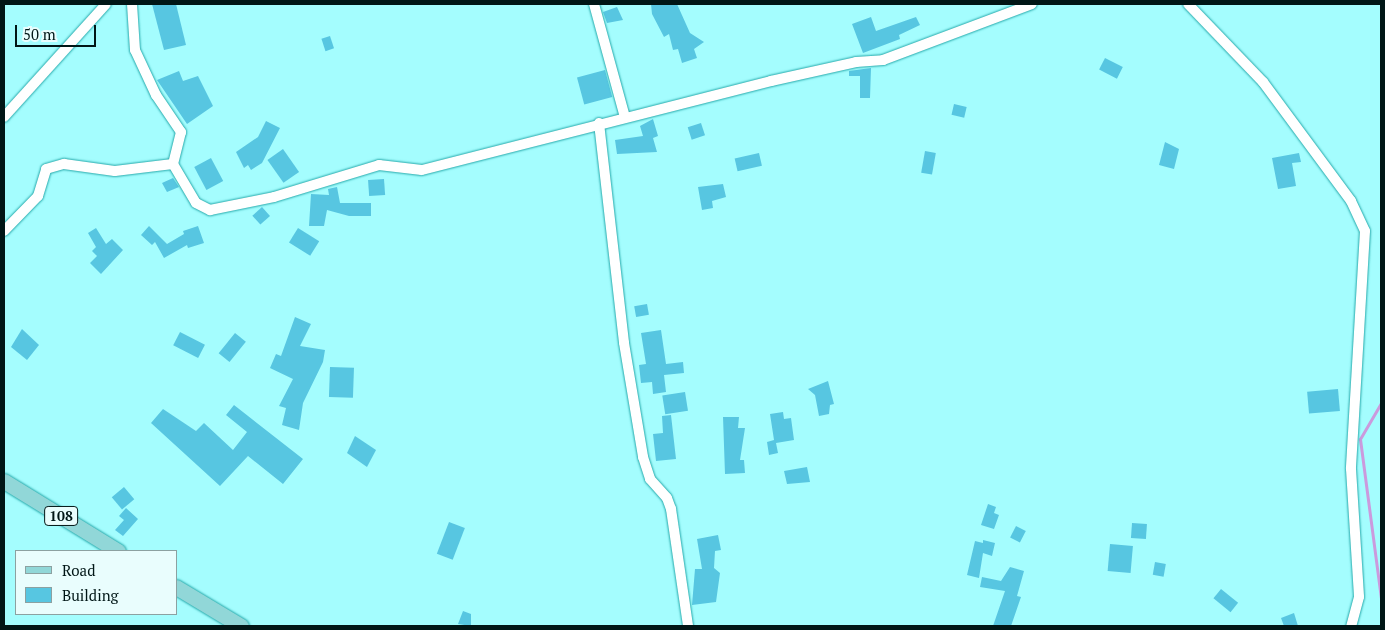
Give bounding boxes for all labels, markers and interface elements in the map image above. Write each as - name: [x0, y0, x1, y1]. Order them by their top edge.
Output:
- scale bar: [18, 15, 99, 47]
- text: 50 m: [23, 24, 56, 44]
- road number: 108: [44, 504, 78, 528]
- legend: [15, 550, 178, 615]
- text: Road: [62, 560, 95, 580]
- text: Building: [62, 585, 119, 605]

